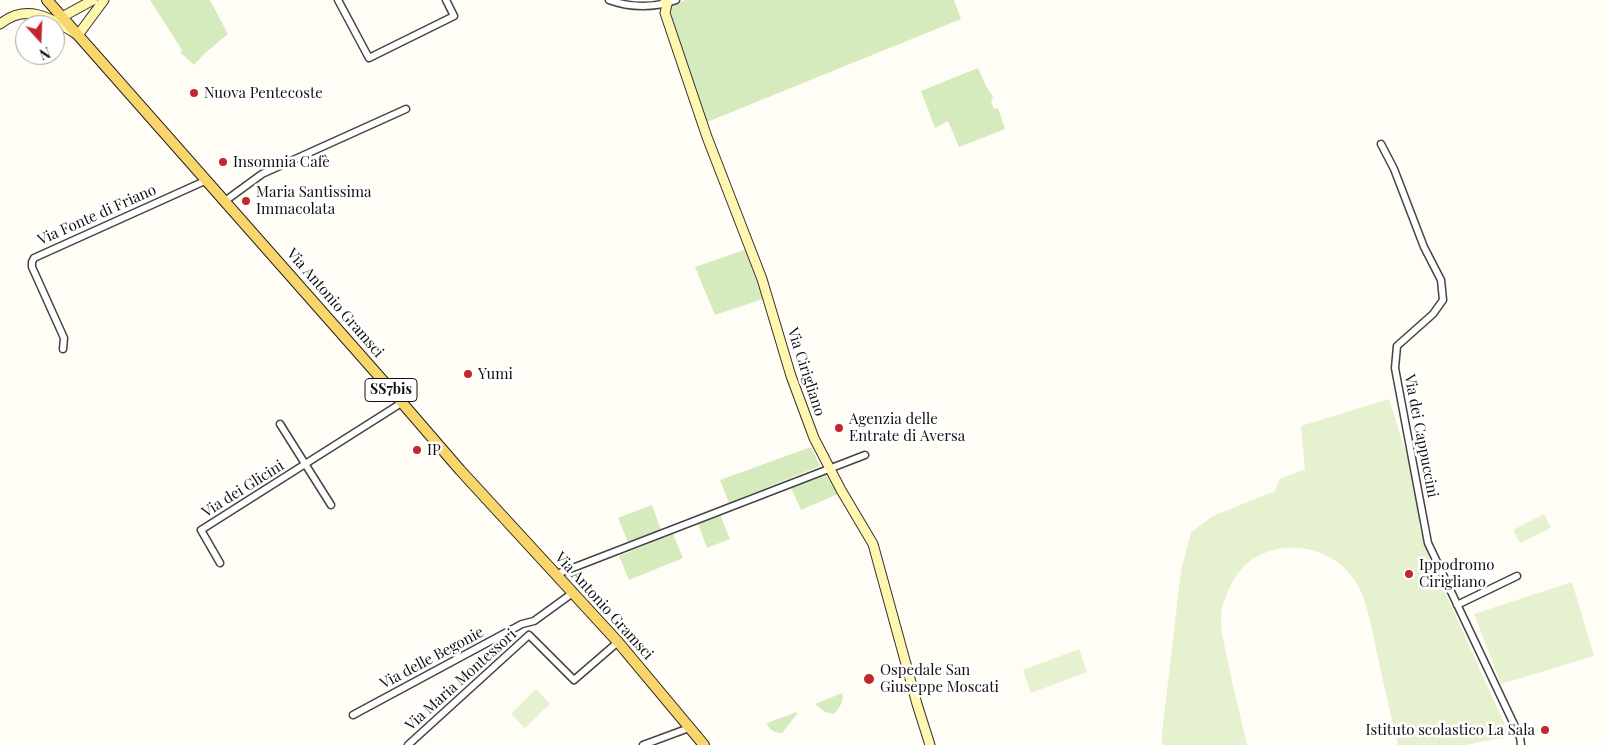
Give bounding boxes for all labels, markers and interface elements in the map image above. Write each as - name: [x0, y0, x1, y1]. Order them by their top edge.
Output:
- north arrow: [15, 15, 65, 65]
- text: N: [37, 43, 53, 64]
- place label: Nuova Pentecoste: [204, 84, 323, 102]
- marker: Nuova Pentecoste: [188, 87, 200, 99]
- place label: Insomnia Cafè: [233, 153, 330, 171]
- marker: Insomnia Cafè: [217, 156, 229, 168]
- street label: Via Fonte di Friano: [35, 181, 159, 249]
- place label: Maria Santissima Immacolata: [256, 183, 372, 218]
- marker: Maria Santissima Immacolata: [240, 195, 252, 207]
- street label: Via Antonio Gramsci: [283, 245, 387, 361]
- street label: Via Cirigliano: [783, 326, 829, 418]
- place label: Yumi: [478, 365, 513, 383]
- marker: Yumi: [462, 368, 474, 380]
- street label: Via dei Cappuccini: [1400, 373, 1442, 499]
- road number: SS7bis: [365, 378, 417, 402]
- place label: Agenzia delle Entrate di Aversa: [849, 410, 965, 445]
- marker: Agenzia delle Entrate di Aversa: [833, 422, 845, 434]
- place label: IP: [427, 441, 441, 459]
- marker: IP: [411, 444, 423, 456]
- street label: Via dei Glicini: [199, 457, 287, 521]
- street label: Via Antonio Gramsci: [551, 549, 657, 663]
- place label: Ippodromo Cirigliano: [1419, 556, 1494, 591]
- marker: Ippodromo Cirigliano: [1403, 568, 1415, 580]
- street label: Via delle Begonie: [377, 623, 487, 693]
- street label: Via Maria Montessori: [402, 625, 520, 735]
- place label: Ospedale San Giuseppe Moscati: [880, 661, 999, 696]
- marker: Ospedale San Giuseppe Moscati: [862, 672, 876, 686]
- place label: Istituto scolastico La Sala: [1365, 721, 1535, 739]
- marker: Istituto scolastico La Sala: [1539, 724, 1551, 736]

